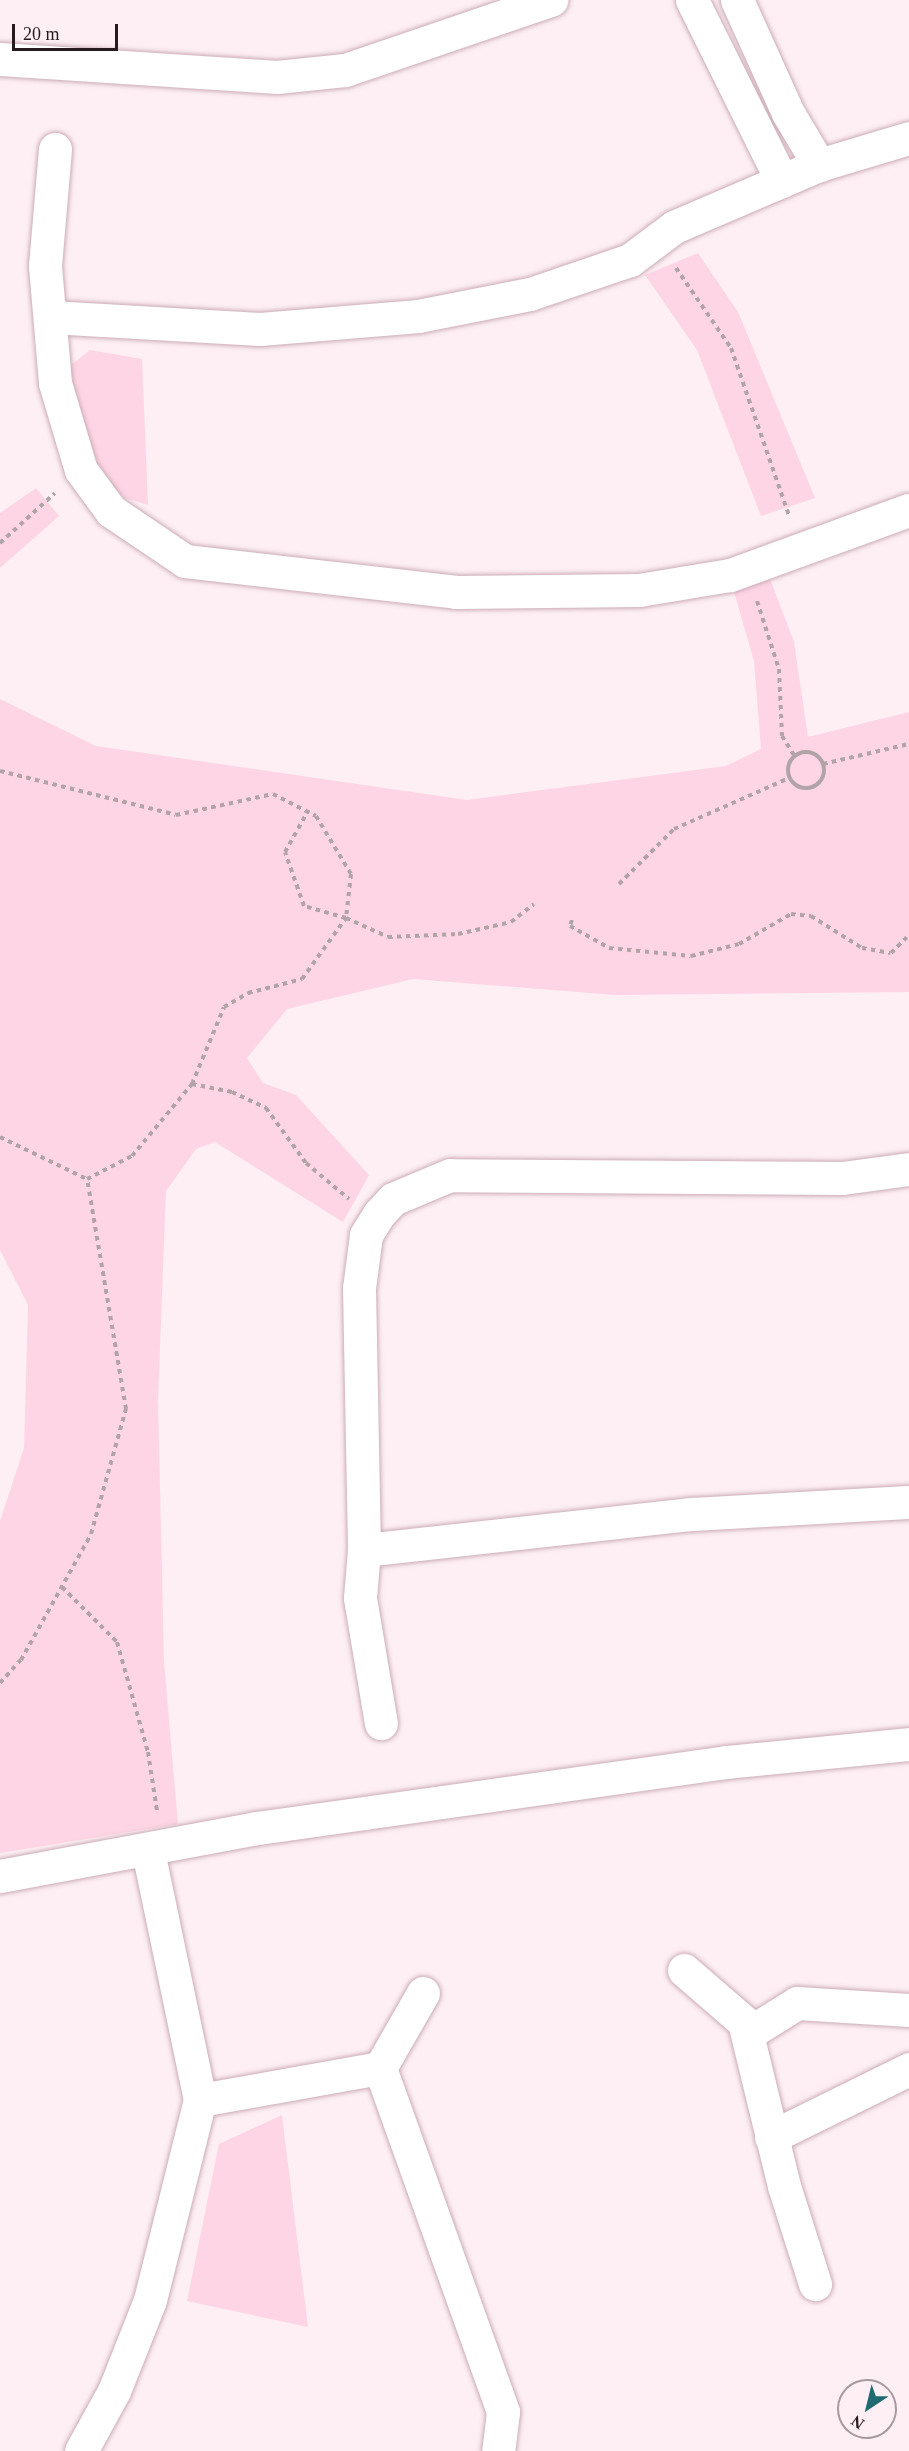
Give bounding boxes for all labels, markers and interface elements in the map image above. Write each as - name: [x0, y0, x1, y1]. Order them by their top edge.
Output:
- scale bar: [15, 12, 122, 50]
- text: 20 m: [23, 24, 60, 44]
- north arrow: [837, 2379, 897, 2439]
- text: N: [848, 2412, 867, 2433]

